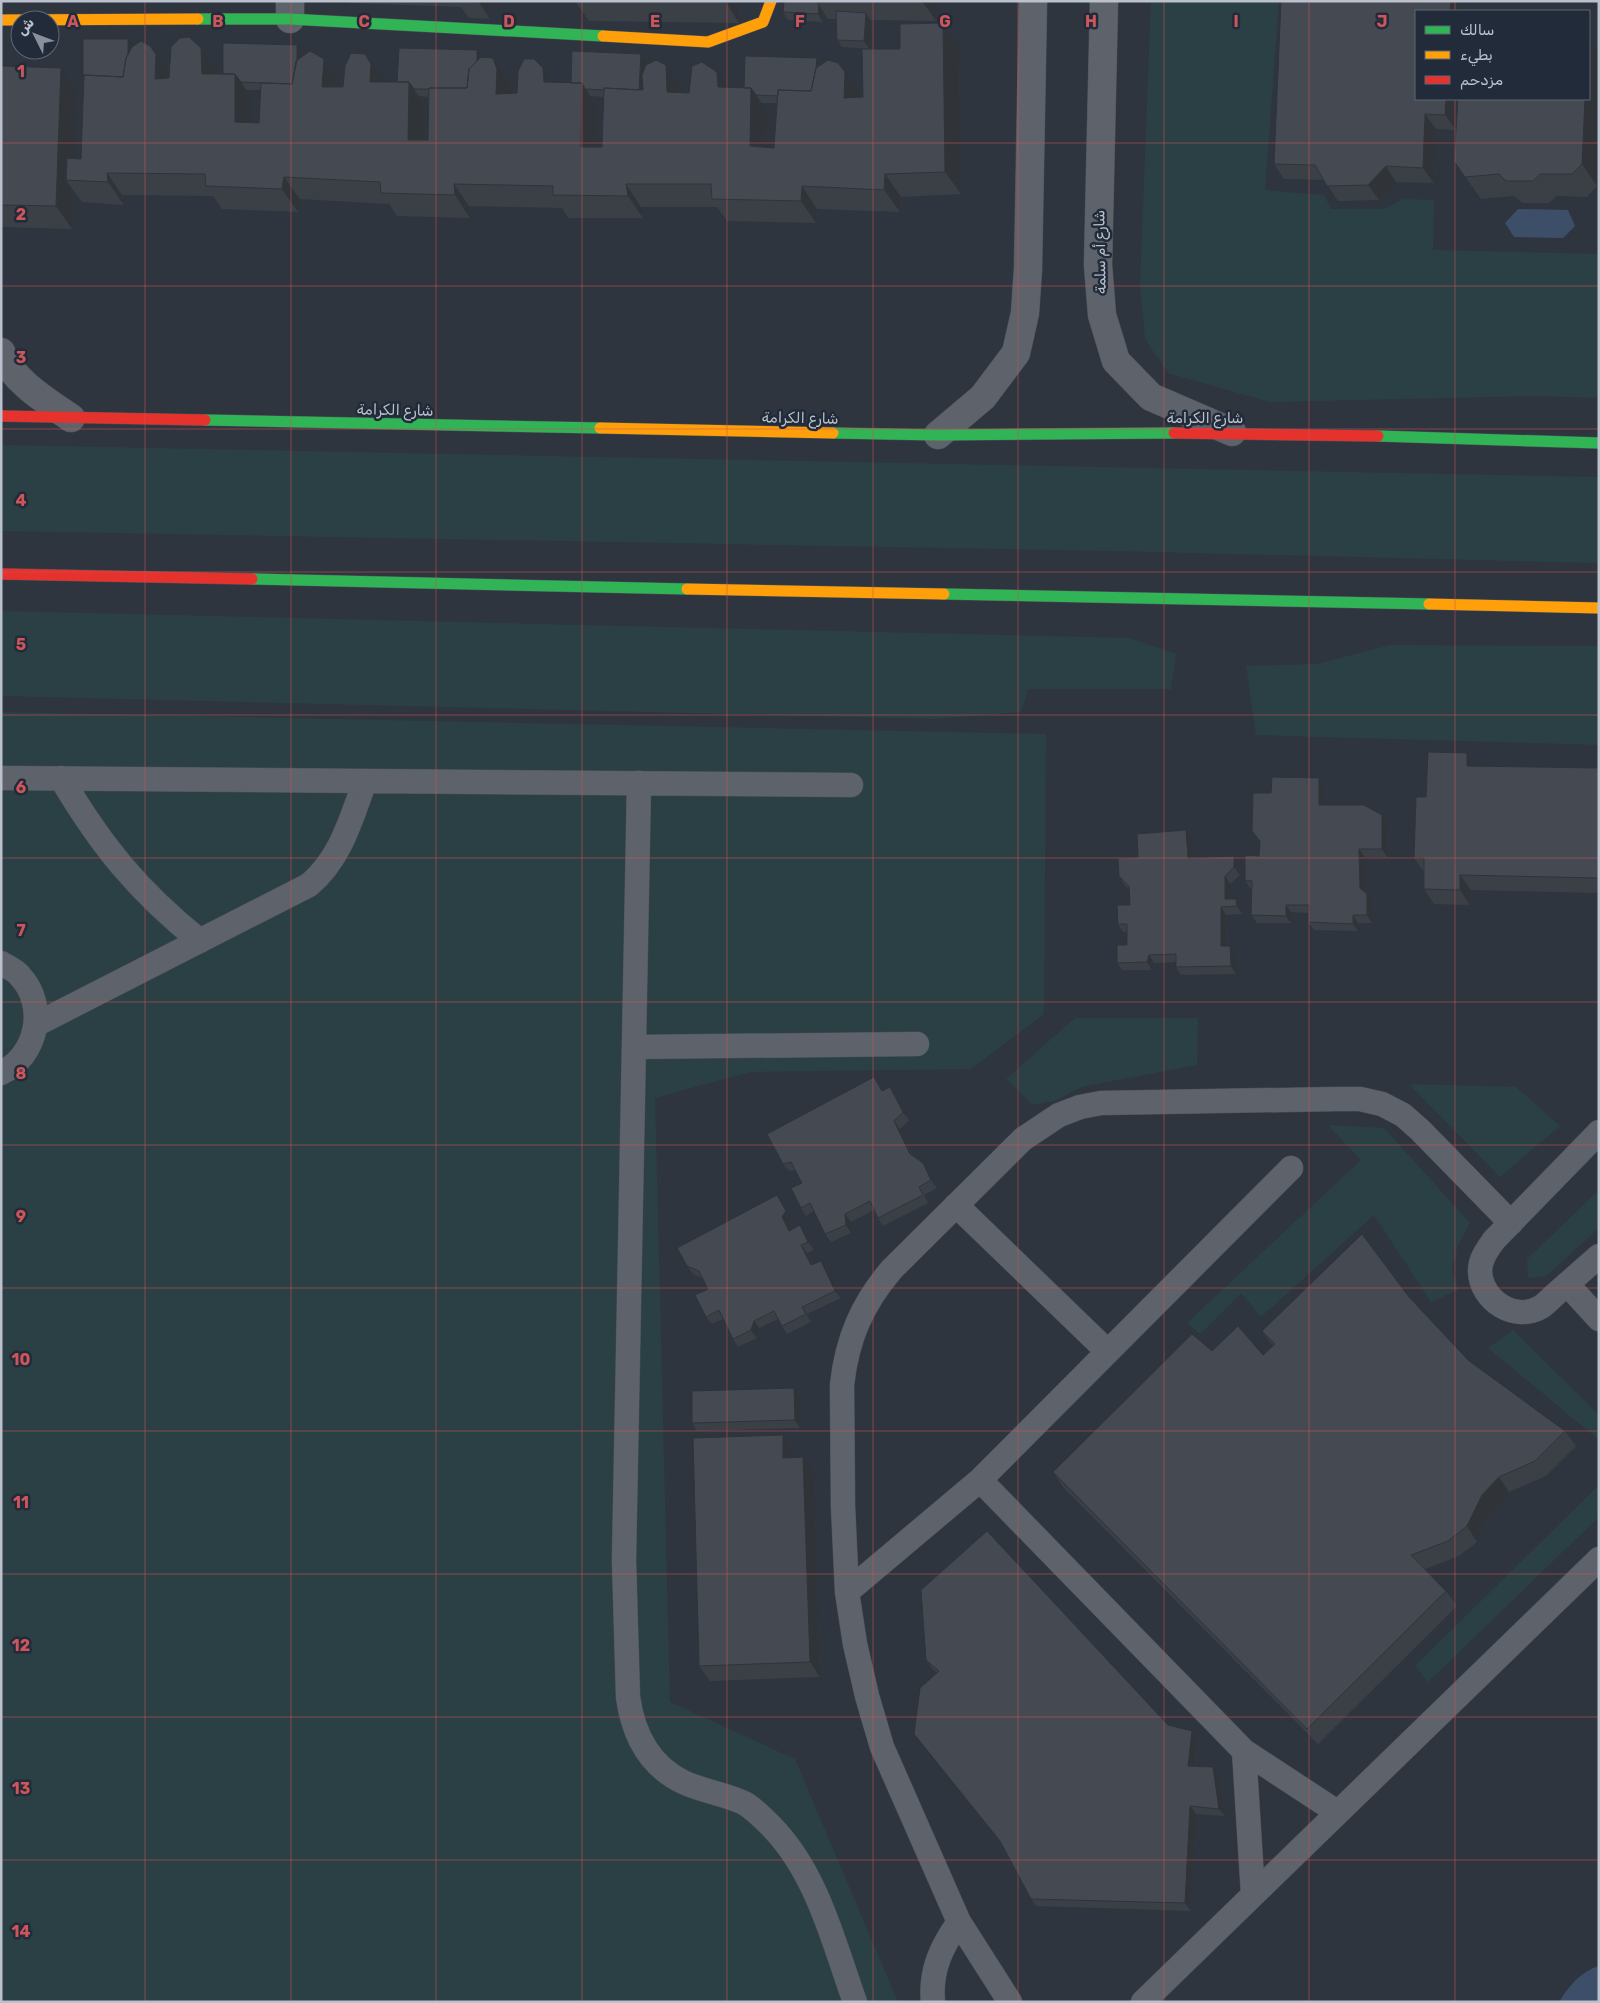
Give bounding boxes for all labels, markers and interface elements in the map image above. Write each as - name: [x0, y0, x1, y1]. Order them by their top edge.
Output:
- north arrow: [10, 10, 60, 60]
- legend: [1415, 10, 1590, 100]
- text: A: [67, 12, 79, 31]
- text: B: [212, 12, 224, 31]
- text: C: [358, 12, 370, 31]
- text: D: [503, 12, 515, 31]
- text: E: [650, 12, 660, 31]
- text: F: [795, 12, 805, 31]
- text: G: [939, 12, 951, 31]
- text: H: [1085, 12, 1097, 31]
- text: I: [1233, 12, 1239, 31]
- text: J: [1377, 12, 1387, 31]
- text: ش: [13, 14, 38, 39]
- text: سالك: [1460, 21, 1495, 39]
- text: بطيء: [1460, 46, 1493, 67]
- text: 1: [17, 62, 25, 81]
- text: مزدحم: [1460, 71, 1503, 90]
- text: 2: [16, 205, 26, 224]
- street label: شارع أم سلمة: [1090, 210, 1112, 294]
- text: 3: [16, 348, 26, 367]
- street label: شارع الكرامة: [356, 400, 434, 422]
- street label: شارع الكرامة: [761, 408, 839, 430]
- street label: شارع الكرامة: [1167, 409, 1243, 429]
- text: 4: [16, 491, 27, 510]
- text: 5: [16, 635, 26, 654]
- text: 6: [16, 778, 26, 797]
- text: 7: [16, 921, 26, 940]
- text: 8: [16, 1064, 27, 1083]
- text: 9: [16, 1207, 26, 1226]
- text: 10: [12, 1350, 31, 1369]
- text: 11: [13, 1493, 29, 1512]
- text: 12: [12, 1636, 30, 1655]
- text: 13: [12, 1779, 30, 1798]
- text: 14: [12, 1922, 31, 1941]

